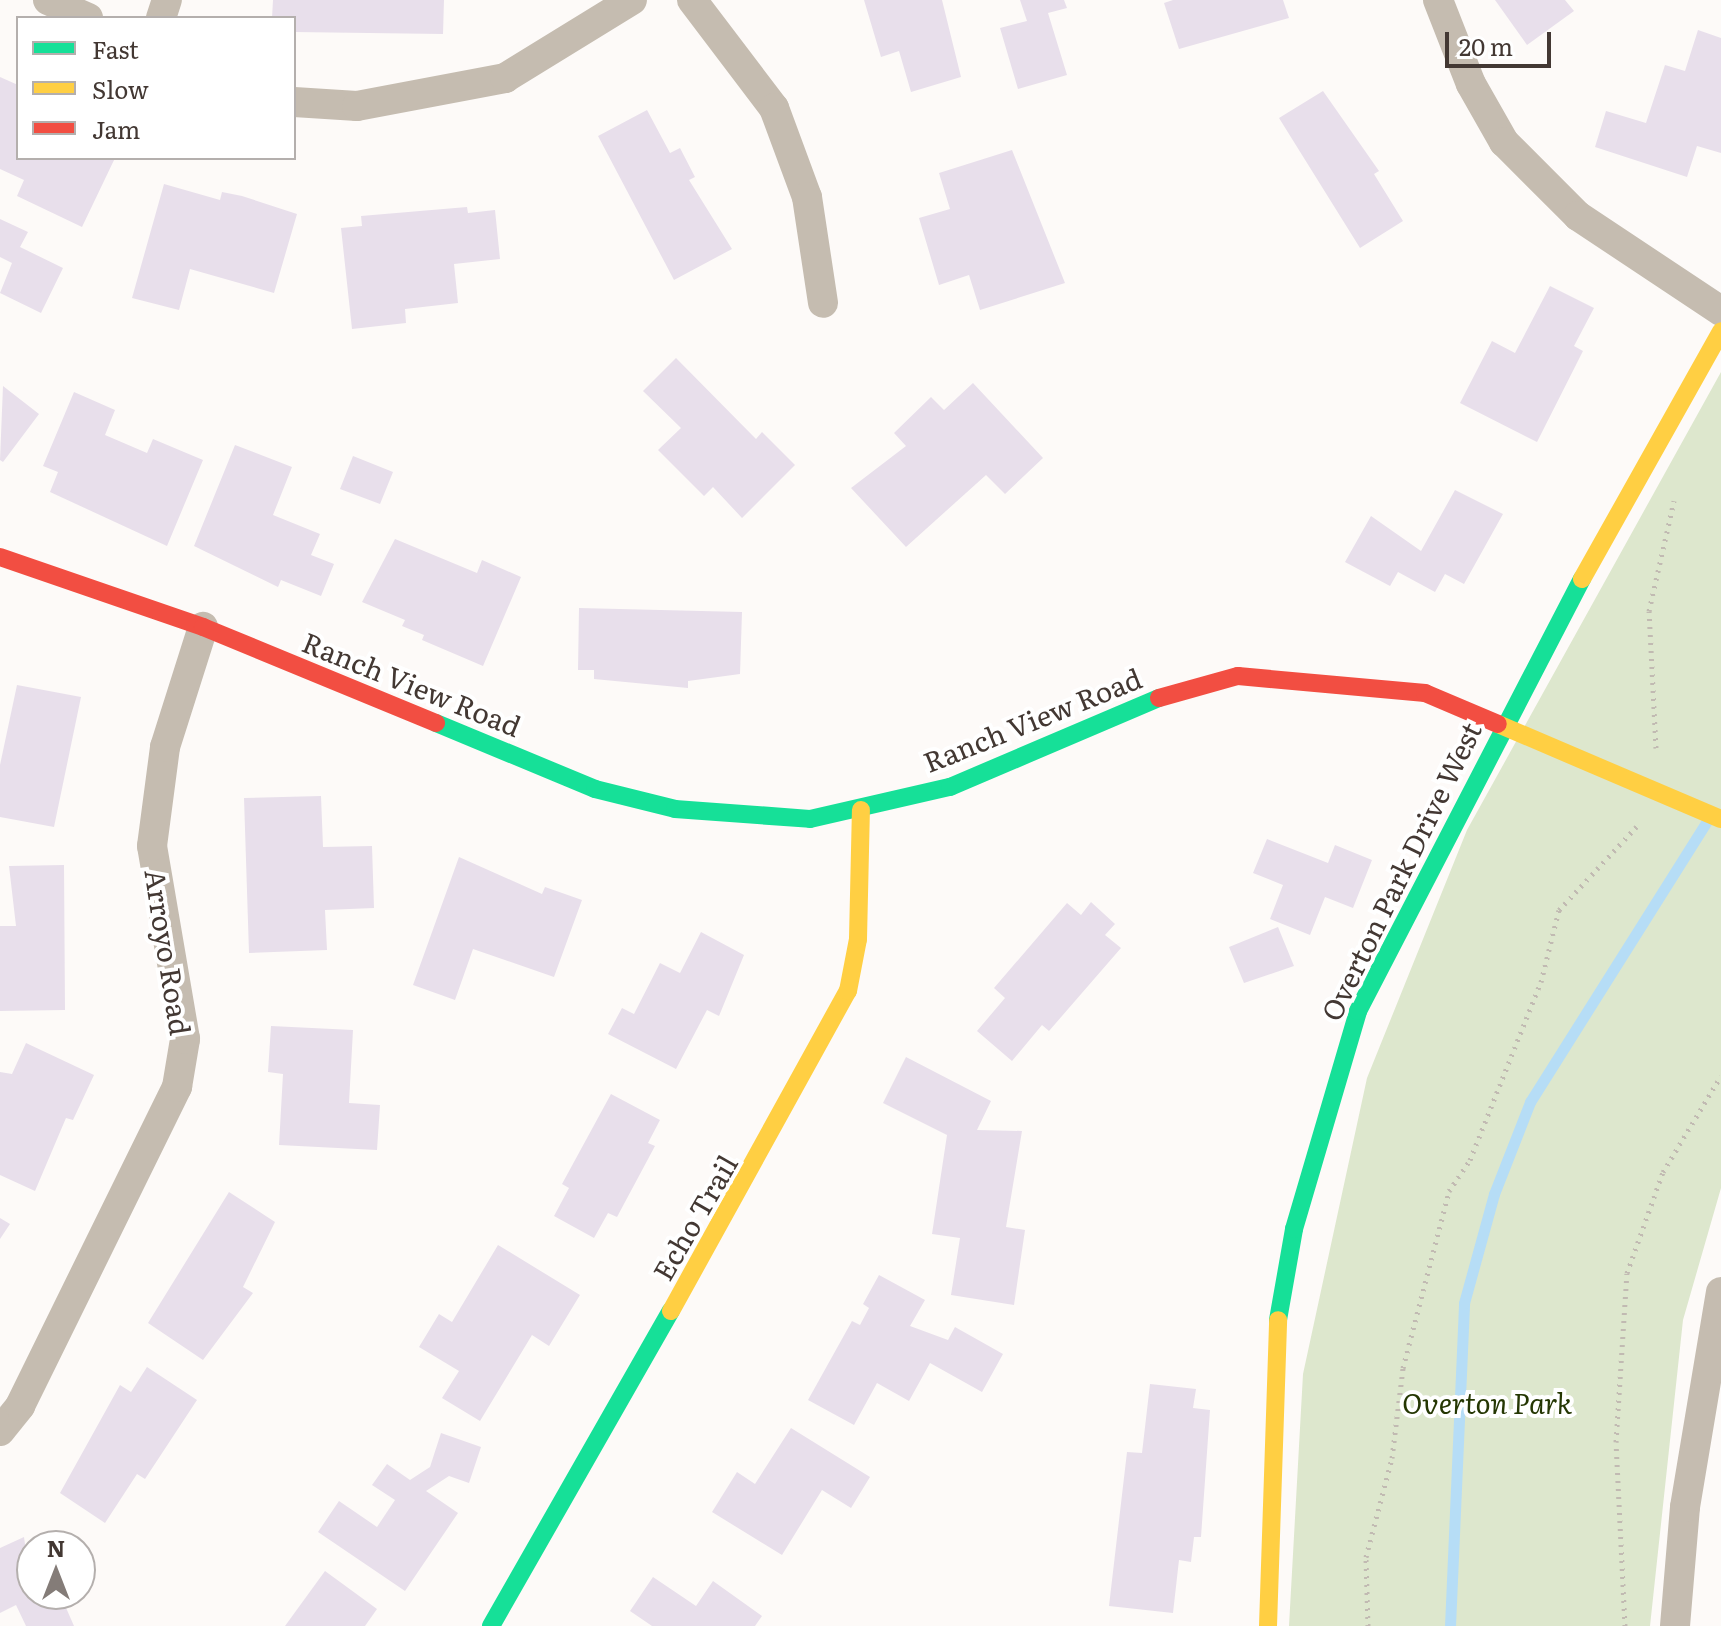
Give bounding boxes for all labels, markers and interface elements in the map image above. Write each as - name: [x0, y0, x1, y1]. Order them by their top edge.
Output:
- legend: [16, 16, 296, 160]
- scale bar: [1449, 16, 1555, 66]
- text: 20 m: [1459, 28, 1513, 63]
- text: Fast: [92, 31, 139, 66]
- text: Slow: [92, 71, 149, 106]
- text: Jam: [92, 111, 140, 146]
- street label: Ranch View Road: [298, 624, 526, 742]
- street label: Ranch View Road: [918, 660, 1146, 778]
- street label: Overton Park Drive West: [1313, 716, 1487, 1026]
- street label: Arroyo Road: [139, 867, 199, 1037]
- street label: Echo Trail: [645, 1148, 743, 1286]
- park label: Overton Park: [1402, 1385, 1572, 1419]
- north arrow: [16, 1530, 96, 1610]
- text: N: [47, 1531, 65, 1564]

